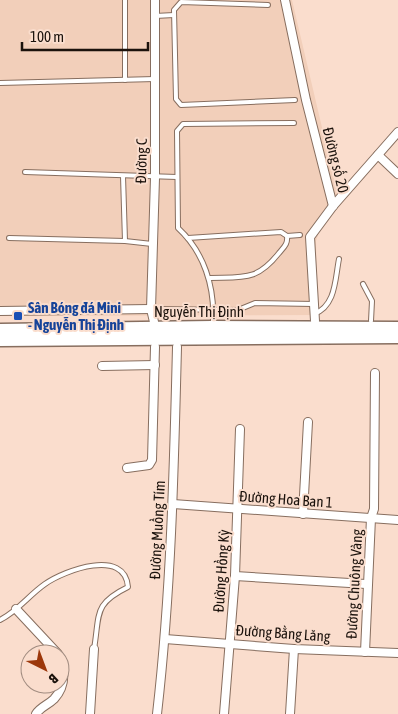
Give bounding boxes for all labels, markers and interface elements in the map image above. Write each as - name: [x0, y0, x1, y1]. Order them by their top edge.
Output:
- scale bar: [22, 20, 149, 52]
- text: 100 m: [30, 28, 64, 45]
- street label: Đường số 20: [320, 125, 352, 195]
- street label: Đường C: [132, 138, 150, 184]
- place label: Sân Bóng đá Mini - Nguyễn Thị Định: [28, 299, 124, 333]
- street label: Nguyễn Thị Định: [154, 303, 244, 320]
- marker: Sân Bóng đá Mini - Nguyễn Thị Định: [12, 310, 24, 322]
- street label: Đường Muồng Tím: [146, 480, 168, 580]
- street label: Đường Hoa Ban 1: [239, 487, 333, 511]
- street label: Đường Chuông Vàng: [343, 528, 365, 639]
- street label: Đường Hồng Kỳ: [210, 529, 232, 613]
- street label: Đường Bằng Lăng: [235, 621, 331, 645]
- north arrow: [20, 644, 70, 694]
- text: B: [46, 670, 62, 687]

